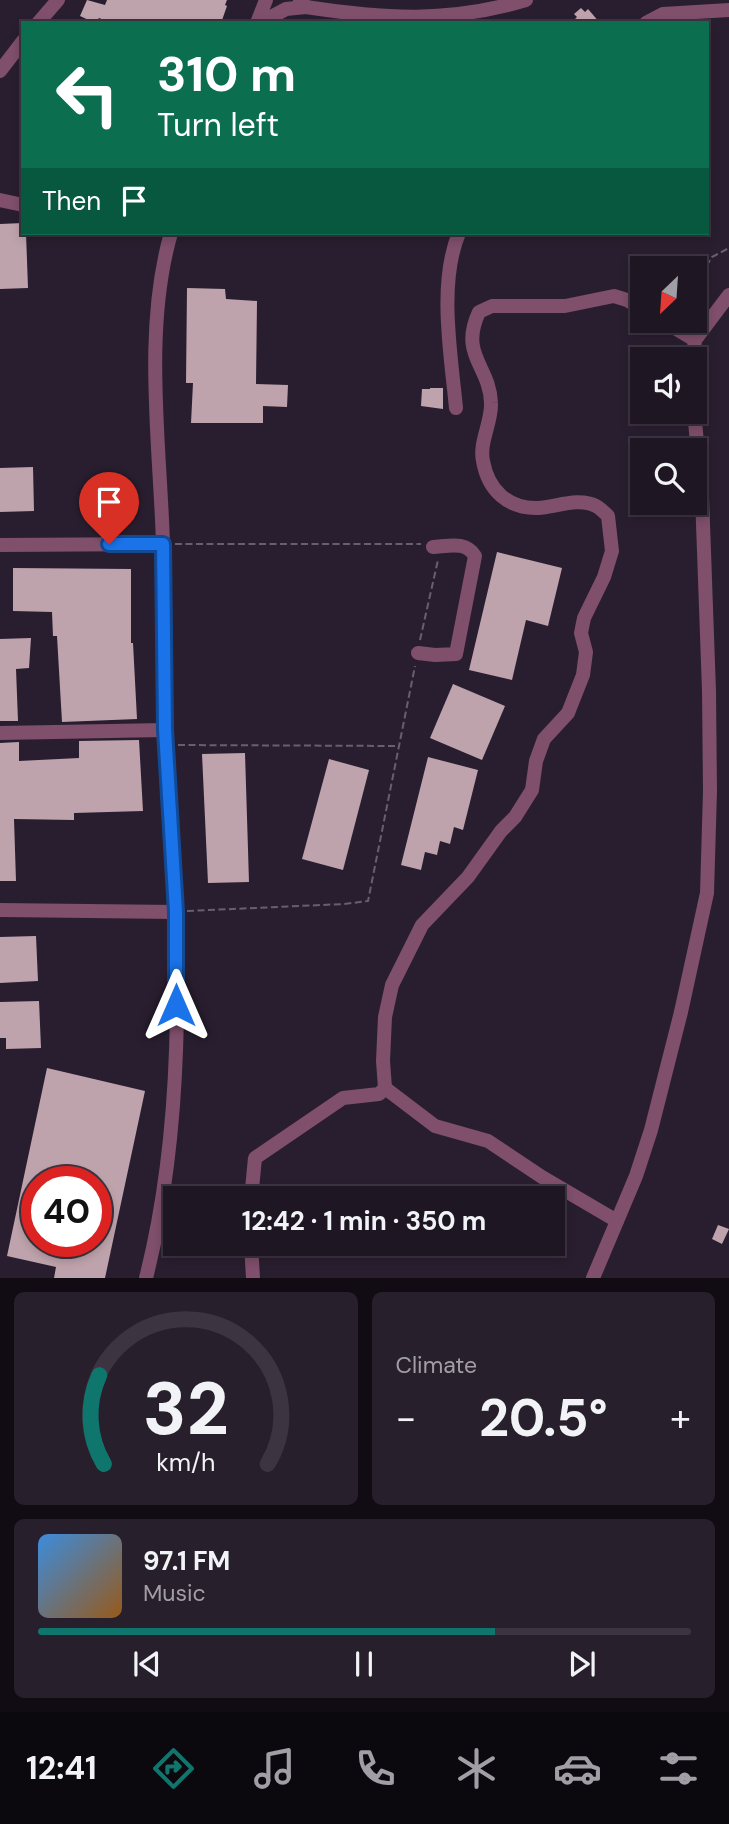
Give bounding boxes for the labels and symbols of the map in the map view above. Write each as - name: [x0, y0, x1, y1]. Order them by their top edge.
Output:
- north arrow: [630, 256, 707, 332]
- pin: [79, 472, 139, 544]
- position arrow: [139, 968, 213, 1042]
- speed limit sign: 40: [21, 1166, 112, 1257]

